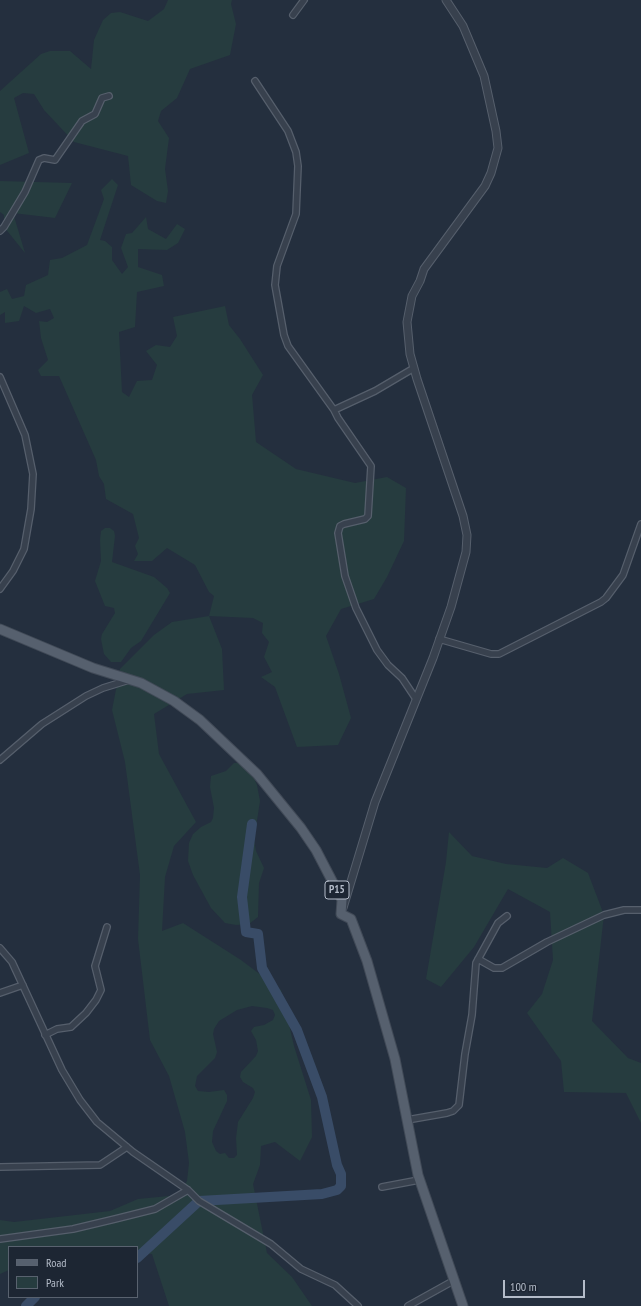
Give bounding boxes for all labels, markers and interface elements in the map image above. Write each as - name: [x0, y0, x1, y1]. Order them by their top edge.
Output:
- road number: P15: [325, 881, 349, 899]
- legend: [8, 1246, 138, 1298]
- text: Road: [46, 1255, 66, 1270]
- scale bar: [505, 1272, 587, 1298]
- text: Park: [46, 1275, 64, 1290]
- text: 100 m: [510, 1279, 537, 1294]

